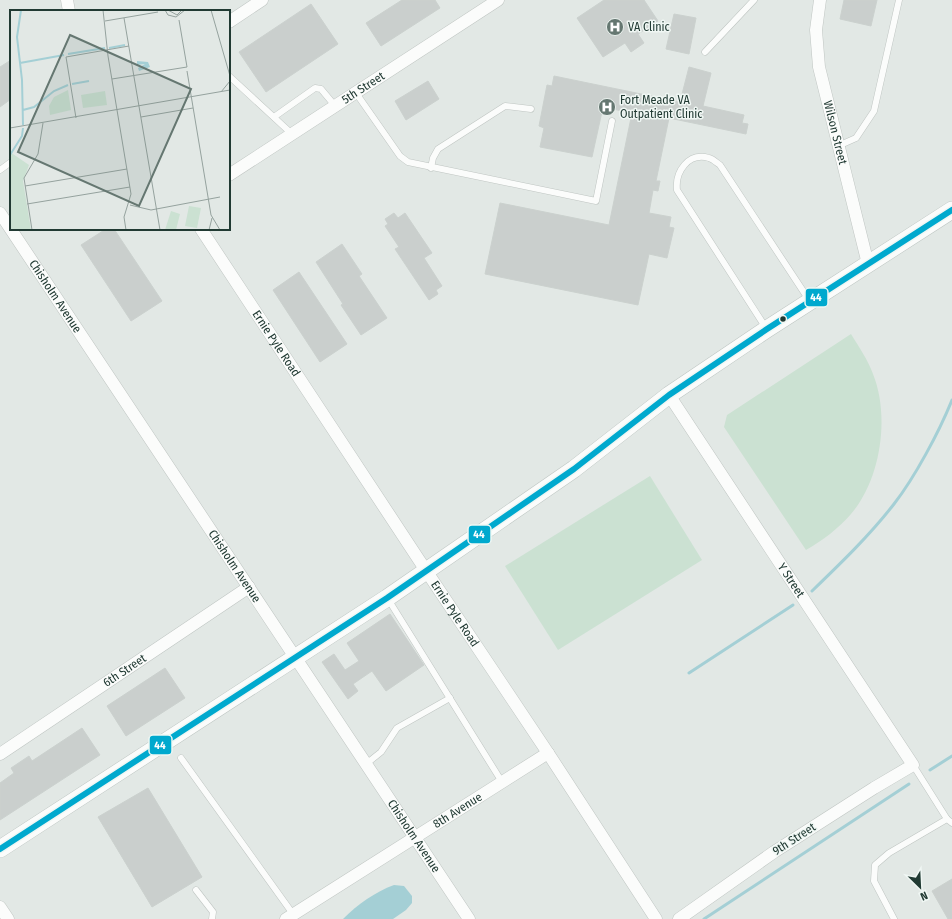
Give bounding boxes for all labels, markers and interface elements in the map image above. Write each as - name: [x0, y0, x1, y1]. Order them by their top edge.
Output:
- inset map: [10, 10, 230, 230]
- hospital icon: VA Clinic: [605, 17, 625, 37]
- place label: VA Clinic: [628, 20, 670, 34]
- street label: 5th Street: [339, 69, 387, 107]
- place label: Fort Meade VA Outpatient Clinic: [620, 93, 703, 121]
- hospital icon: Fort Meade VA Outpatient Clinic: [597, 97, 617, 117]
- street label: Wilson Street: [821, 99, 850, 166]
- street label: Chisholm Avenue: [26, 257, 85, 335]
- line badge: 44: [805, 288, 828, 307]
- text: 44: [810, 291, 822, 304]
- street label: Ernie Pyle Road: [250, 308, 303, 379]
- unlabelled marker: [778, 314, 788, 324]
- line badge: 44: [468, 525, 491, 544]
- street label: Chisholm Avenue: [205, 527, 264, 605]
- text: 44: [473, 528, 485, 541]
- street label: Y Street: [775, 560, 808, 600]
- street label: Ernie Pyle Road: [428, 578, 482, 649]
- street label: 6th Street: [100, 651, 149, 690]
- line badge: 44: [149, 735, 172, 755]
- text: 44: [154, 739, 166, 752]
- street label: 8th Avenue: [430, 790, 485, 831]
- street label: Chisholm Avenue: [385, 797, 443, 875]
- street label: 9th Street: [770, 820, 818, 858]
- north arrow: [900, 867, 940, 907]
- text: N: [918, 888, 930, 903]

